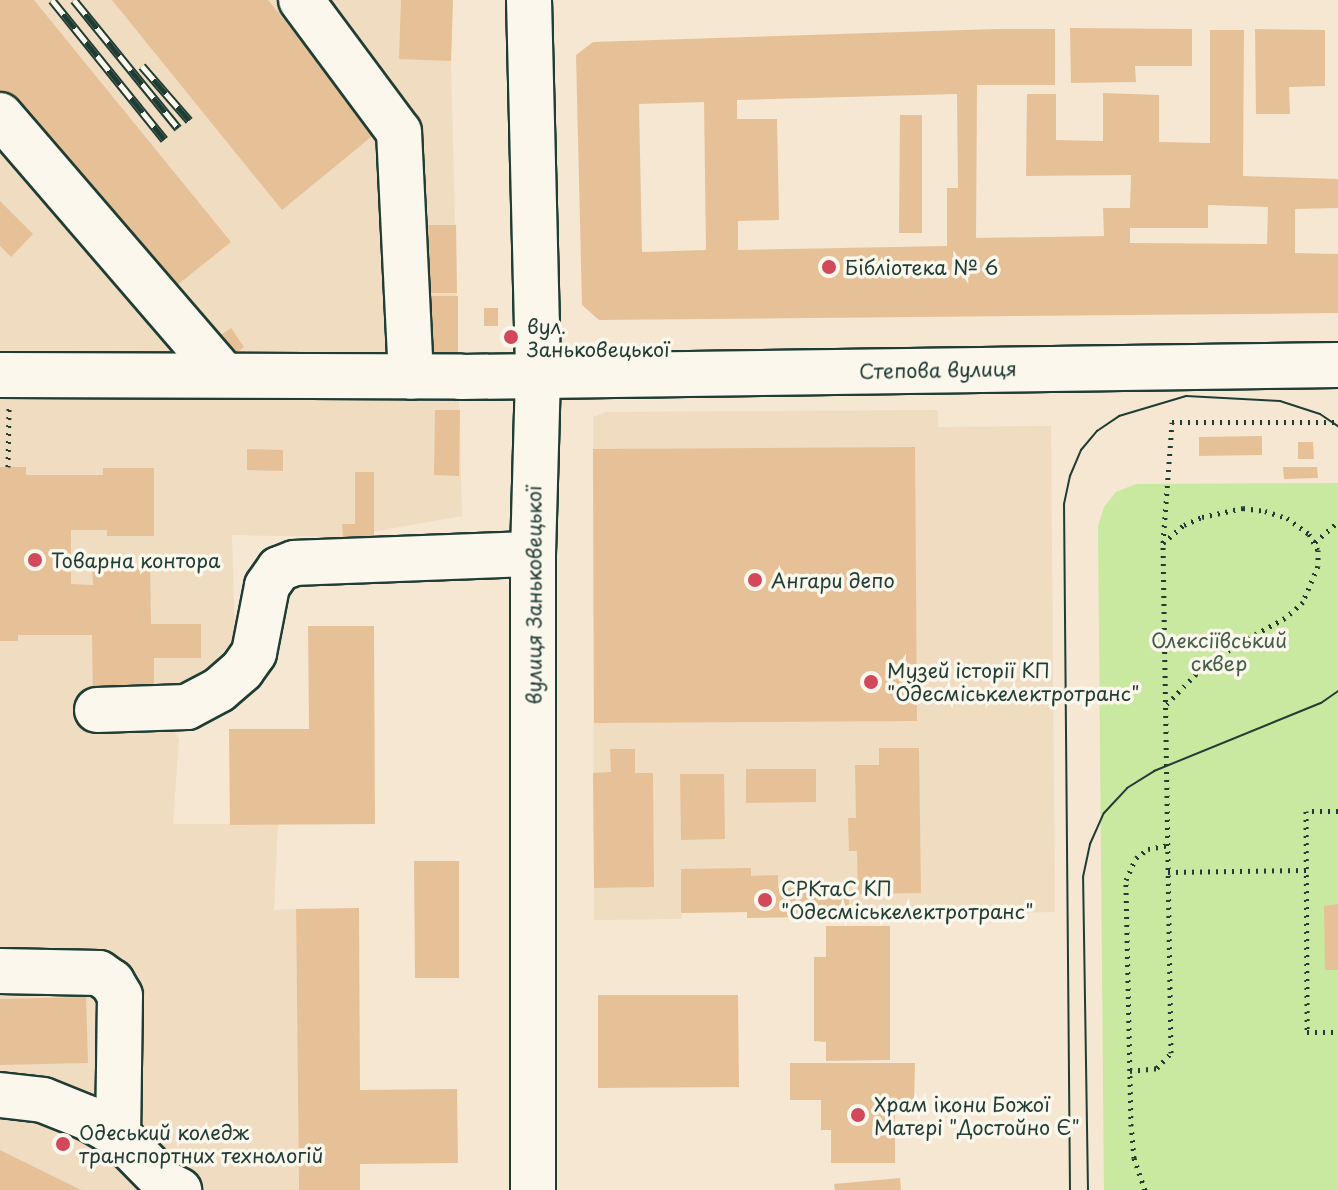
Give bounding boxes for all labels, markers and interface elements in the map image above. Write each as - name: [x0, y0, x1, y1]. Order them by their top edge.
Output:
- place label: Бібліотека № 6: [845, 255, 998, 279]
- marker: Бібліотека № 6: [820, 258, 838, 276]
- place label: вул. Заньковецької: [527, 314, 670, 361]
- marker: вул. Заньковецької: [502, 328, 520, 346]
- street label: Степова вулиця: [859, 357, 1017, 383]
- street label: вулиця Заньковецької: [522, 485, 546, 705]
- place label: Товарна контора: [51, 548, 221, 572]
- marker: Товарна контора: [26, 551, 44, 569]
- place label: Ангари депо: [771, 568, 896, 592]
- marker: Ангари депо: [746, 571, 764, 589]
- park label: Олексіївський сквер: [1151, 629, 1287, 676]
- place label: Музей історії КП "Одесміськелектротранс": [887, 658, 1139, 705]
- marker: Музей історії КП "Одесміськелектротранс": [862, 673, 880, 691]
- place label: СРКтаС КП "Одесміськелектротранс": [781, 876, 1033, 923]
- marker: СРКтаС КП "Одесміськелектротранс": [756, 891, 774, 909]
- place label: Храм ікони Божої Матері "Достойно Є": [874, 1092, 1080, 1139]
- marker: Храм ікони Божої Матері "Достойно Є": [849, 1106, 867, 1124]
- place label: Одеський коледж транспортних технологій: [79, 1120, 324, 1167]
- marker: Одеський коледж транспортних технологій: [54, 1135, 72, 1153]

